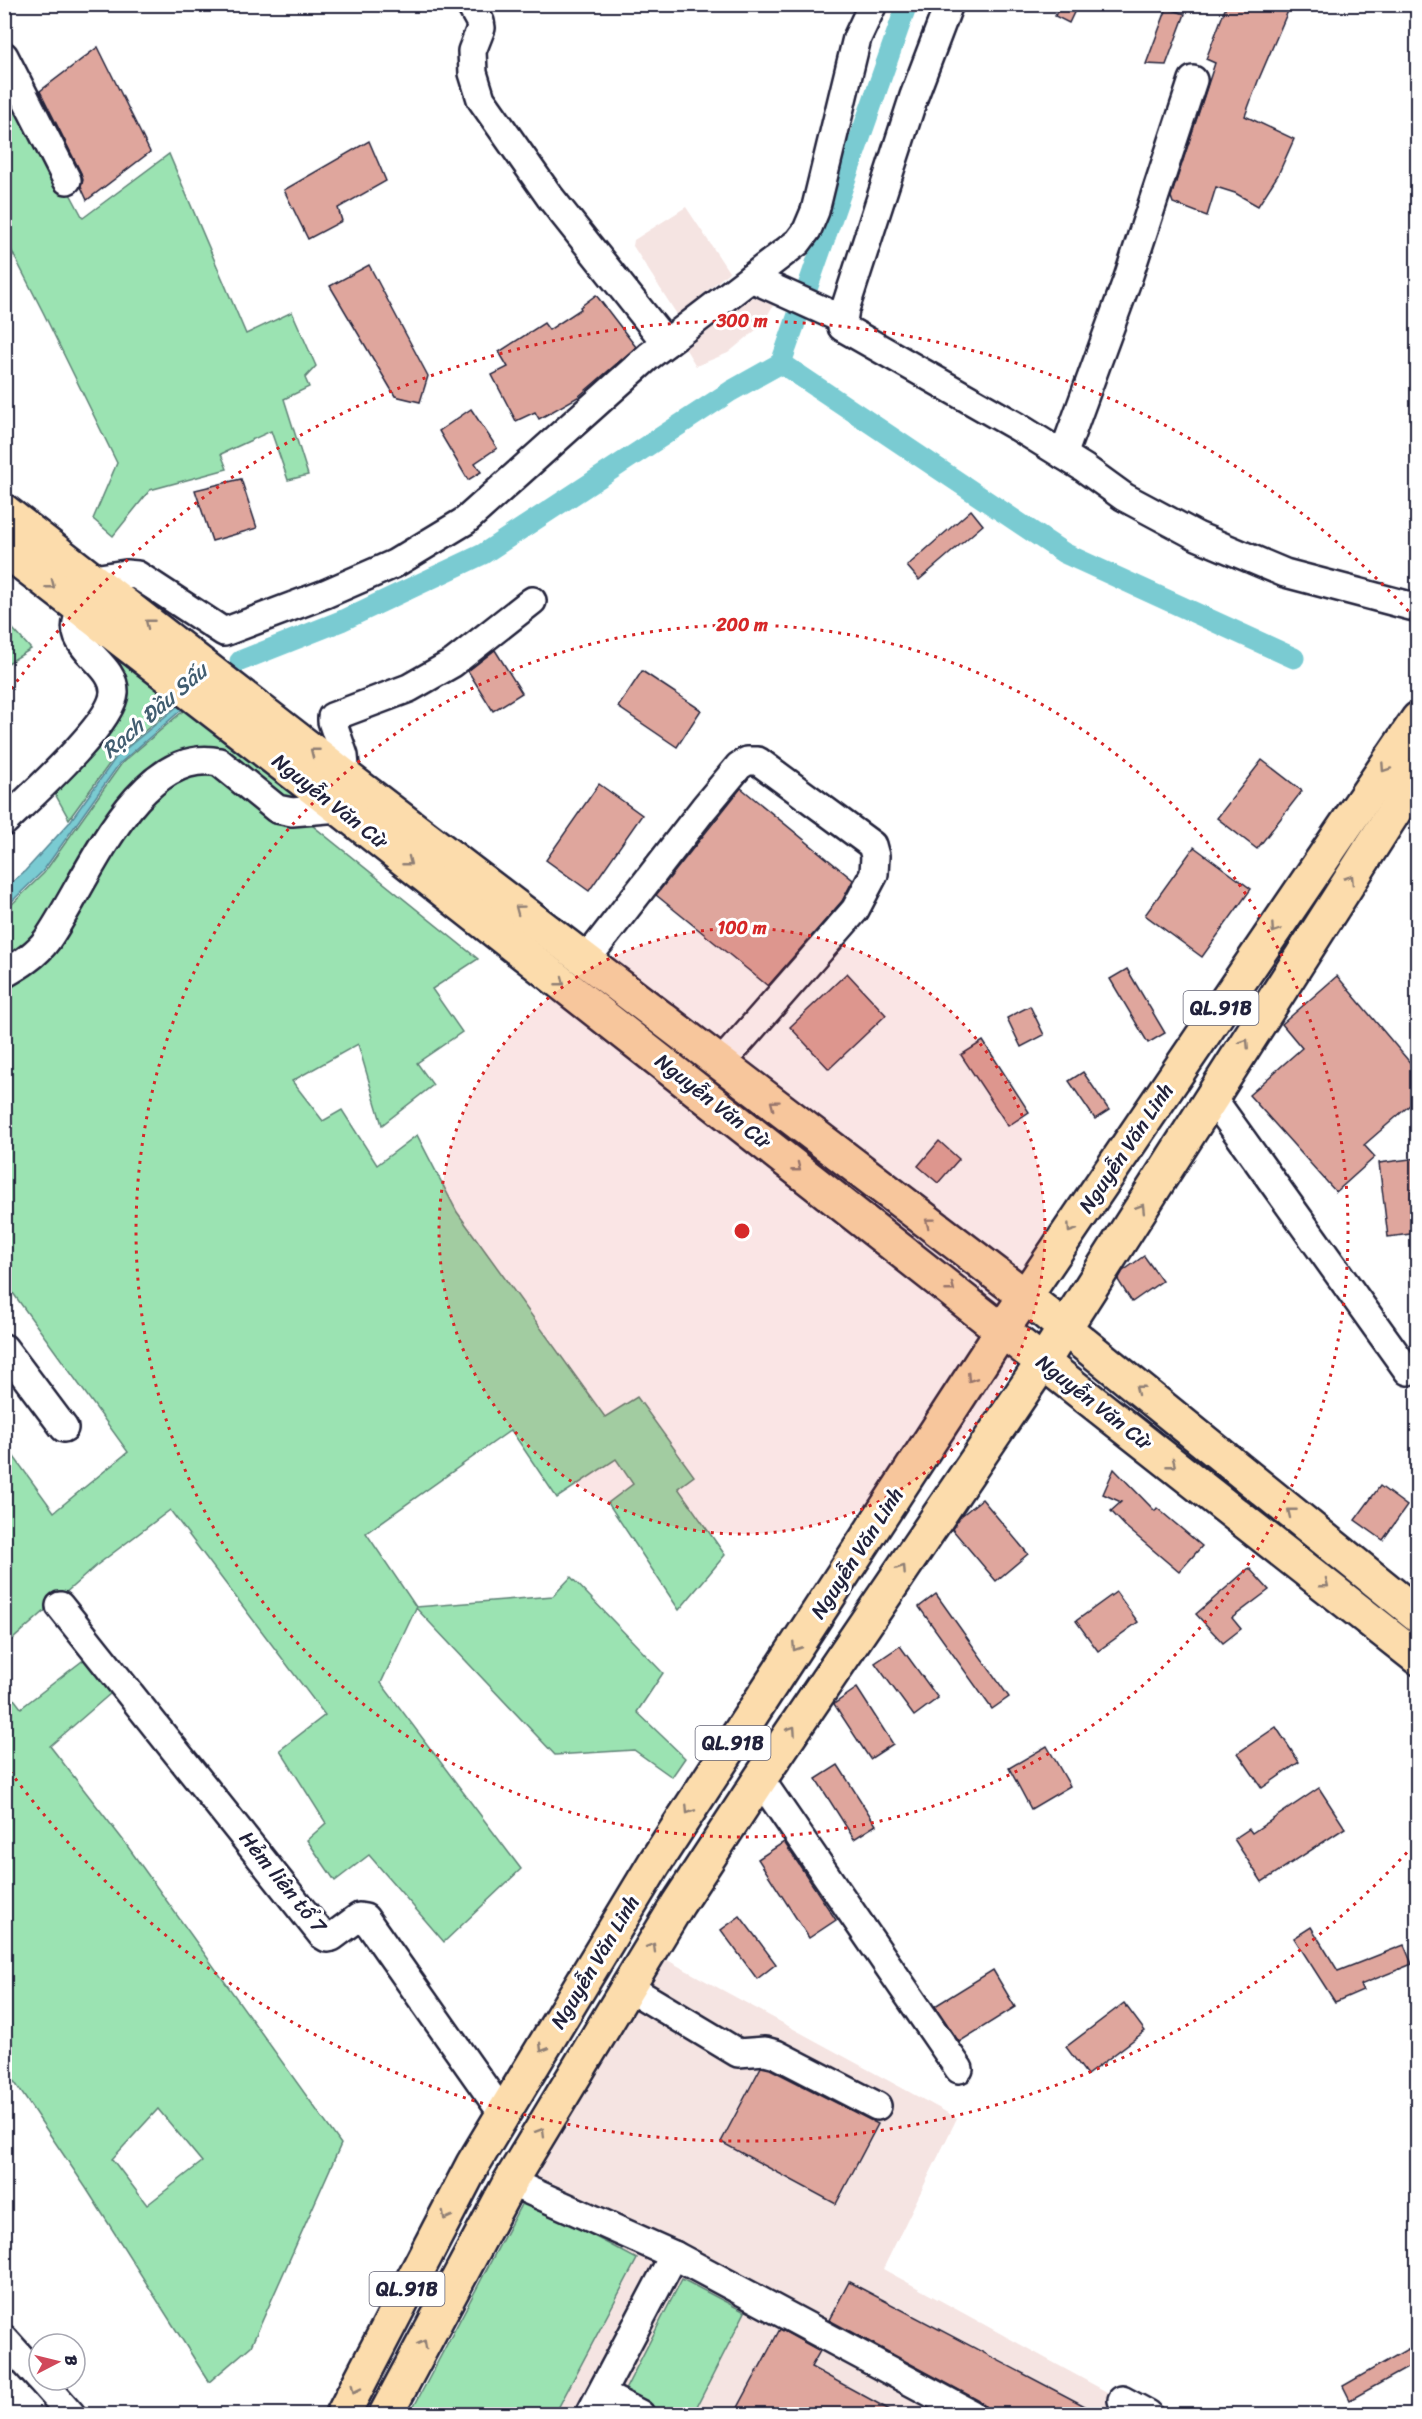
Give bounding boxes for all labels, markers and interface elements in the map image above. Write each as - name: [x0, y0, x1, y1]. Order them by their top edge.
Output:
- text: 300 m: [715, 305, 768, 337]
- one-way arrow: [44, 577, 55, 588]
- text: 200 m: [715, 609, 768, 641]
- one-way arrow: [145, 620, 156, 631]
- water label: Rạch Đầu Sấu: [92, 651, 219, 768]
- street label: Nguyễn Văn Cừ: [263, 743, 398, 860]
- one-way arrow: [310, 748, 321, 759]
- one-way arrow: [1381, 761, 1392, 772]
- one-way arrow: [401, 855, 412, 866]
- one-way arrow: [1343, 875, 1355, 885]
- one-way arrow: [515, 905, 526, 916]
- text: 100 m: [718, 912, 767, 944]
- one-way arrow: [1271, 922, 1282, 933]
- one-way arrow: [554, 975, 565, 986]
- road number: QL.91B: [1184, 991, 1258, 1025]
- one-way arrow: [1238, 1039, 1250, 1049]
- street label: Nguyễn Văn Cừ: [646, 1043, 781, 1160]
- street label: Nguyễn Văn Linh: [1068, 1075, 1184, 1221]
- one-way arrow: [770, 1100, 781, 1111]
- one-way arrow: [790, 1160, 801, 1171]
- one-way arrow: [1134, 1204, 1145, 1215]
- one-way arrow: [924, 1219, 935, 1230]
- centre of rings: [732, 1221, 752, 1241]
- one-way arrow: [1067, 1222, 1078, 1233]
- one-way arrow: [944, 1281, 955, 1292]
- street label: Nguyễn Văn Cừ: [1027, 1344, 1162, 1461]
- one-way arrow: [966, 1372, 978, 1382]
- one-way arrow: [1135, 1385, 1146, 1396]
- one-way arrow: [1165, 1456, 1176, 1467]
- street label: Nguyễn Văn Linh: [800, 1479, 914, 1627]
- one-way arrow: [1287, 1508, 1298, 1519]
- one-way arrow: [894, 1564, 905, 1575]
- one-way arrow: [1318, 1577, 1329, 1588]
- one-way arrow: [791, 1641, 803, 1651]
- road number: QL.91B: [696, 1726, 771, 1760]
- one-way arrow: [785, 1726, 796, 1737]
- one-way arrow: [685, 1803, 696, 1814]
- street label: Hẻm liên tổ 7: [229, 1822, 338, 1944]
- street label: Nguyễn Văn Linh: [540, 1887, 650, 2037]
- one-way arrow: [645, 1943, 657, 1953]
- one-way arrow: [539, 2042, 550, 2052]
- one-way arrow: [533, 2128, 545, 2138]
- one-way arrow: [442, 2210, 453, 2220]
- road number: QL.91B: [370, 2272, 444, 2306]
- north arrow: [27, 2332, 87, 2392]
- one-way arrow: [416, 2340, 427, 2350]
- text: B: [56, 2353, 87, 2368]
- one-way arrow: [351, 2382, 363, 2393]

